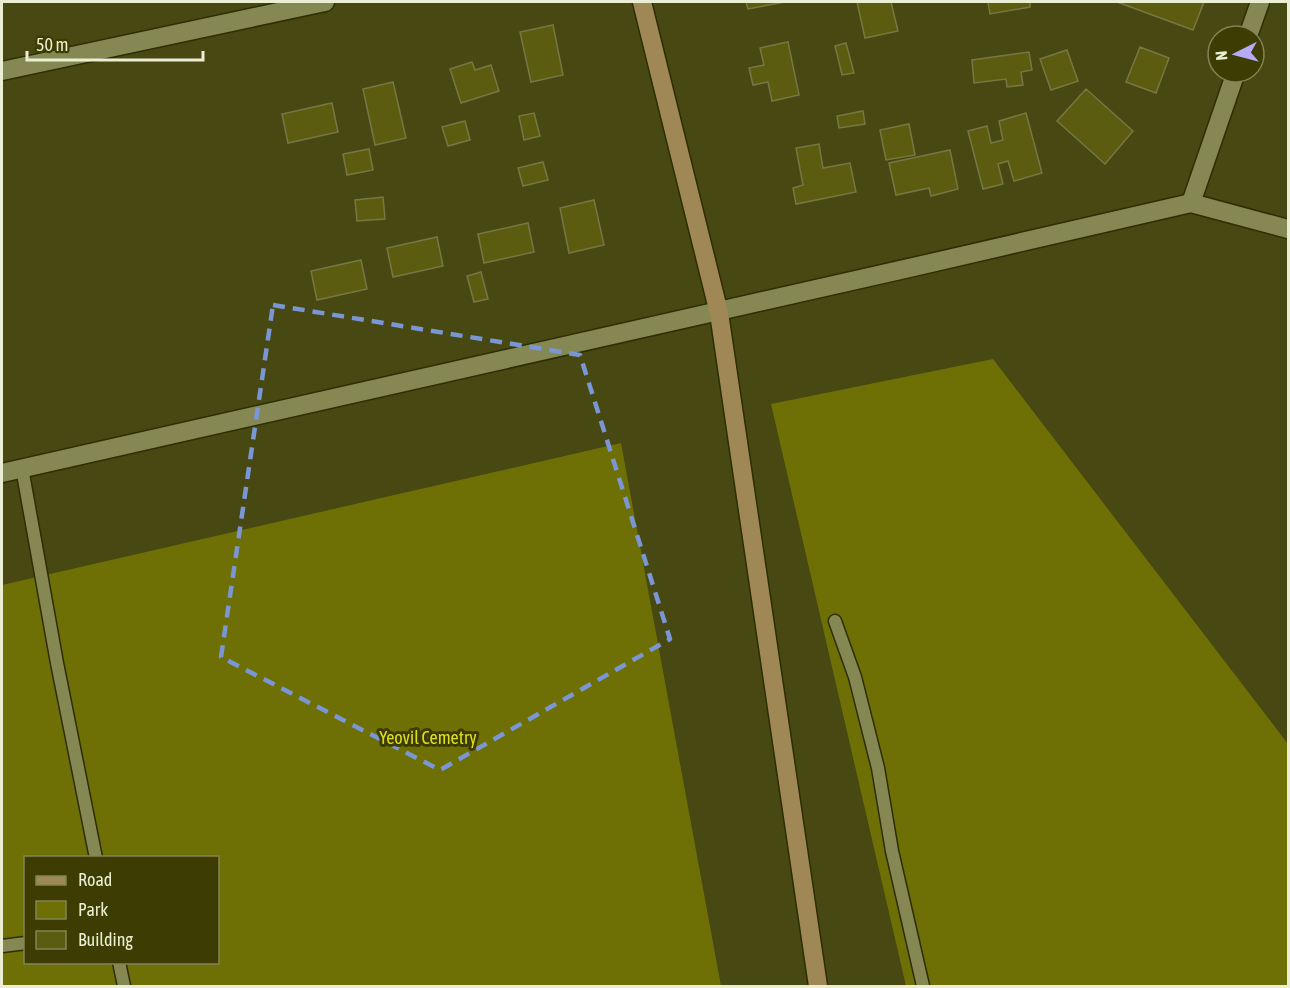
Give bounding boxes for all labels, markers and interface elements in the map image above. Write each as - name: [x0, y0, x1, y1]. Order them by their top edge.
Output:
- scale bar: [27, 24, 202, 62]
- north arrow: [1206, 24, 1266, 84]
- text: 50 m: [36, 34, 68, 55]
- text: N: [1212, 50, 1231, 61]
- park label: Yeovil Cemetry: [379, 727, 477, 748]
- legend: [24, 856, 219, 964]
- text: Road: [78, 869, 112, 890]
- text: Park: [78, 899, 108, 920]
- text: Building: [78, 929, 133, 950]

